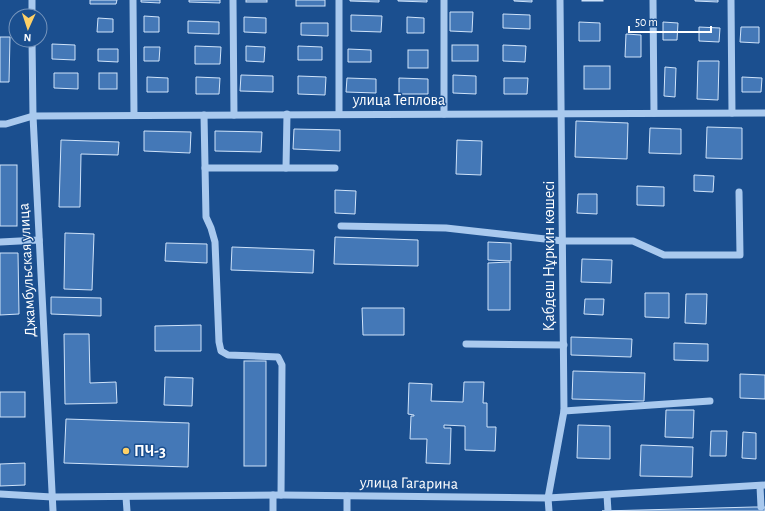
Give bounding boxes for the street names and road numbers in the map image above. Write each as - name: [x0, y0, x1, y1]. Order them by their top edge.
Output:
- street label: улица Теплова: [352, 92, 445, 109]
- street label: Қабдеш Нұркин көшесі: [541, 181, 557, 331]
- street label: Джамбульская улица: [15, 202, 40, 337]
- street label: улица Гагарина: [359, 474, 458, 493]

